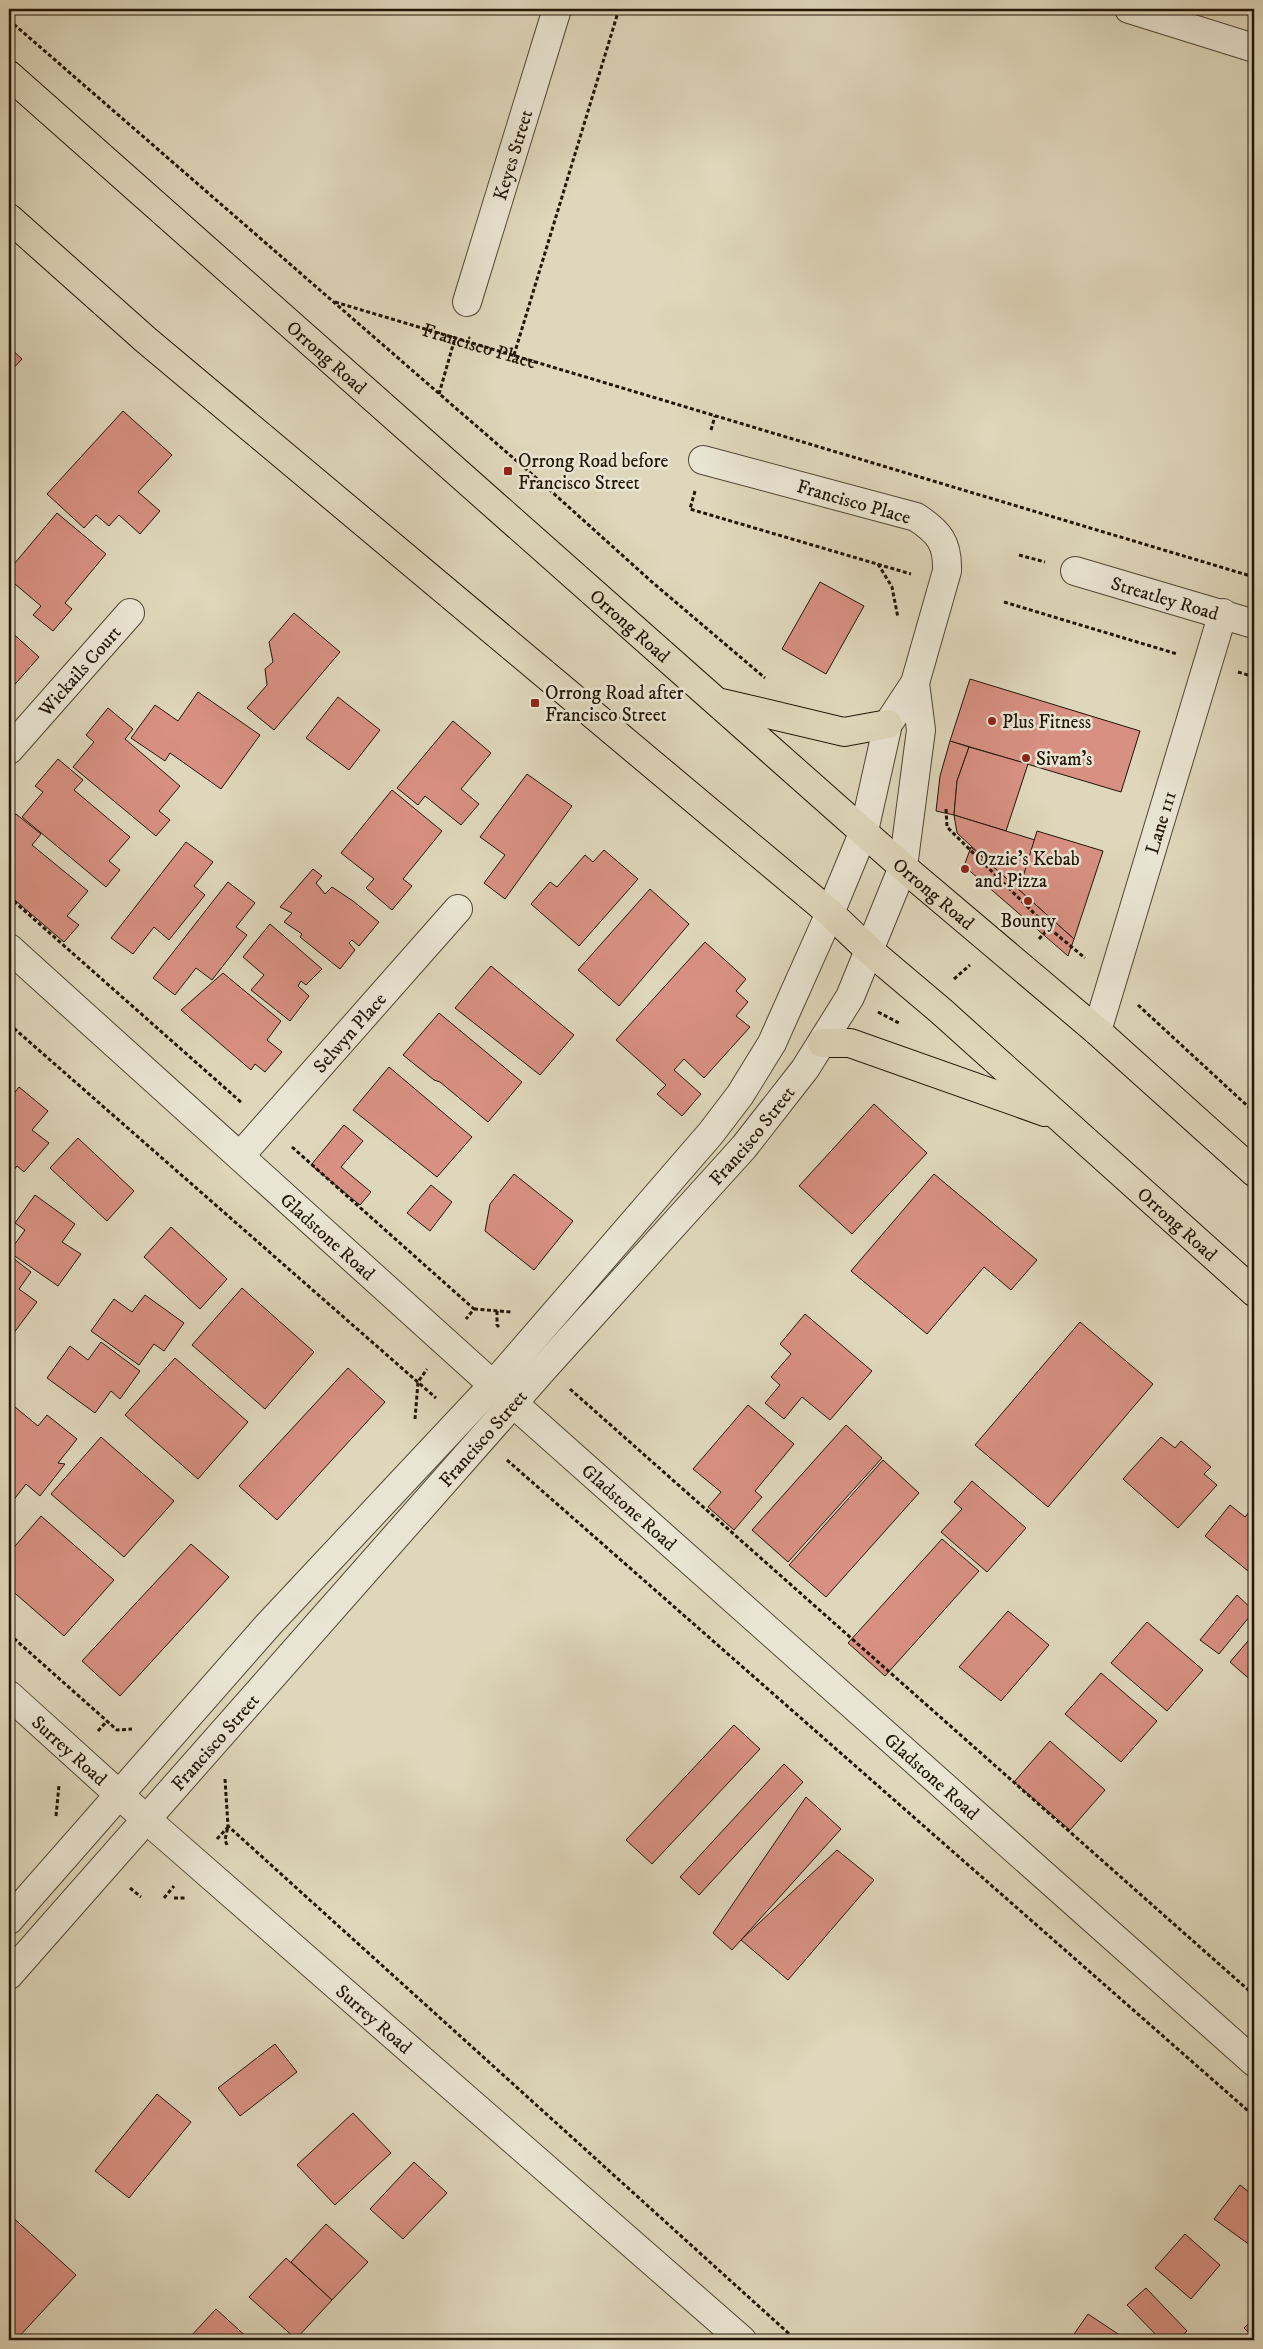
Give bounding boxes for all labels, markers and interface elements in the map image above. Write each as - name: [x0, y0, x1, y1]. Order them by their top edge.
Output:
- street label: Keyes Street: [489, 107, 538, 203]
- street label: Orrong Road: [281, 316, 371, 400]
- street label: Francisco Place: [420, 319, 539, 375]
- place label: Orrong Road before Francisco Street: [518, 450, 668, 495]
- marker: Orrong Road before Francisco Street: [502, 465, 514, 477]
- street label: Francisco Place: [794, 475, 913, 530]
- street label: Streatley Road: [1108, 572, 1222, 626]
- street label: Orrong Road: [584, 585, 675, 668]
- street label: Wickails Court: [34, 621, 126, 722]
- place label: Orrong Road after Francisco Street: [545, 682, 684, 727]
- marker: Orrong Road after Francisco Street: [529, 697, 541, 709]
- place label: Plus Fitness: [1002, 711, 1091, 734]
- marker: Plus Fitness: [986, 715, 998, 727]
- place label: Sivam's: [1036, 748, 1092, 771]
- marker: Sivam's: [1020, 752, 1032, 764]
- street label: Lane 111: [1141, 788, 1182, 857]
- place label: Ozzie's Kebab and Pizza: [975, 848, 1080, 893]
- street label: Orrong Road: [888, 853, 979, 936]
- marker: Ozzie's Kebab and Pizza: [959, 863, 971, 875]
- marker: Bounty: [1022, 895, 1034, 907]
- place label: Bounty: [1000, 910, 1057, 933]
- street label: Selwyn Place: [309, 988, 392, 1078]
- street label: Francisco Street: [705, 1082, 800, 1191]
- street label: Orrong Road: [1132, 1183, 1222, 1267]
- street label: Gladstone Road: [275, 1189, 380, 1286]
- street label: Francisco Street: [435, 1386, 532, 1492]
- street label: Gladstone Road: [576, 1460, 681, 1556]
- street label: Francisco Street: [167, 1689, 265, 1796]
- street label: Surrey Road: [26, 1711, 112, 1791]
- street label: Gladstone Road: [879, 1729, 984, 1826]
- street label: Surrey Road: [330, 1980, 417, 2060]

